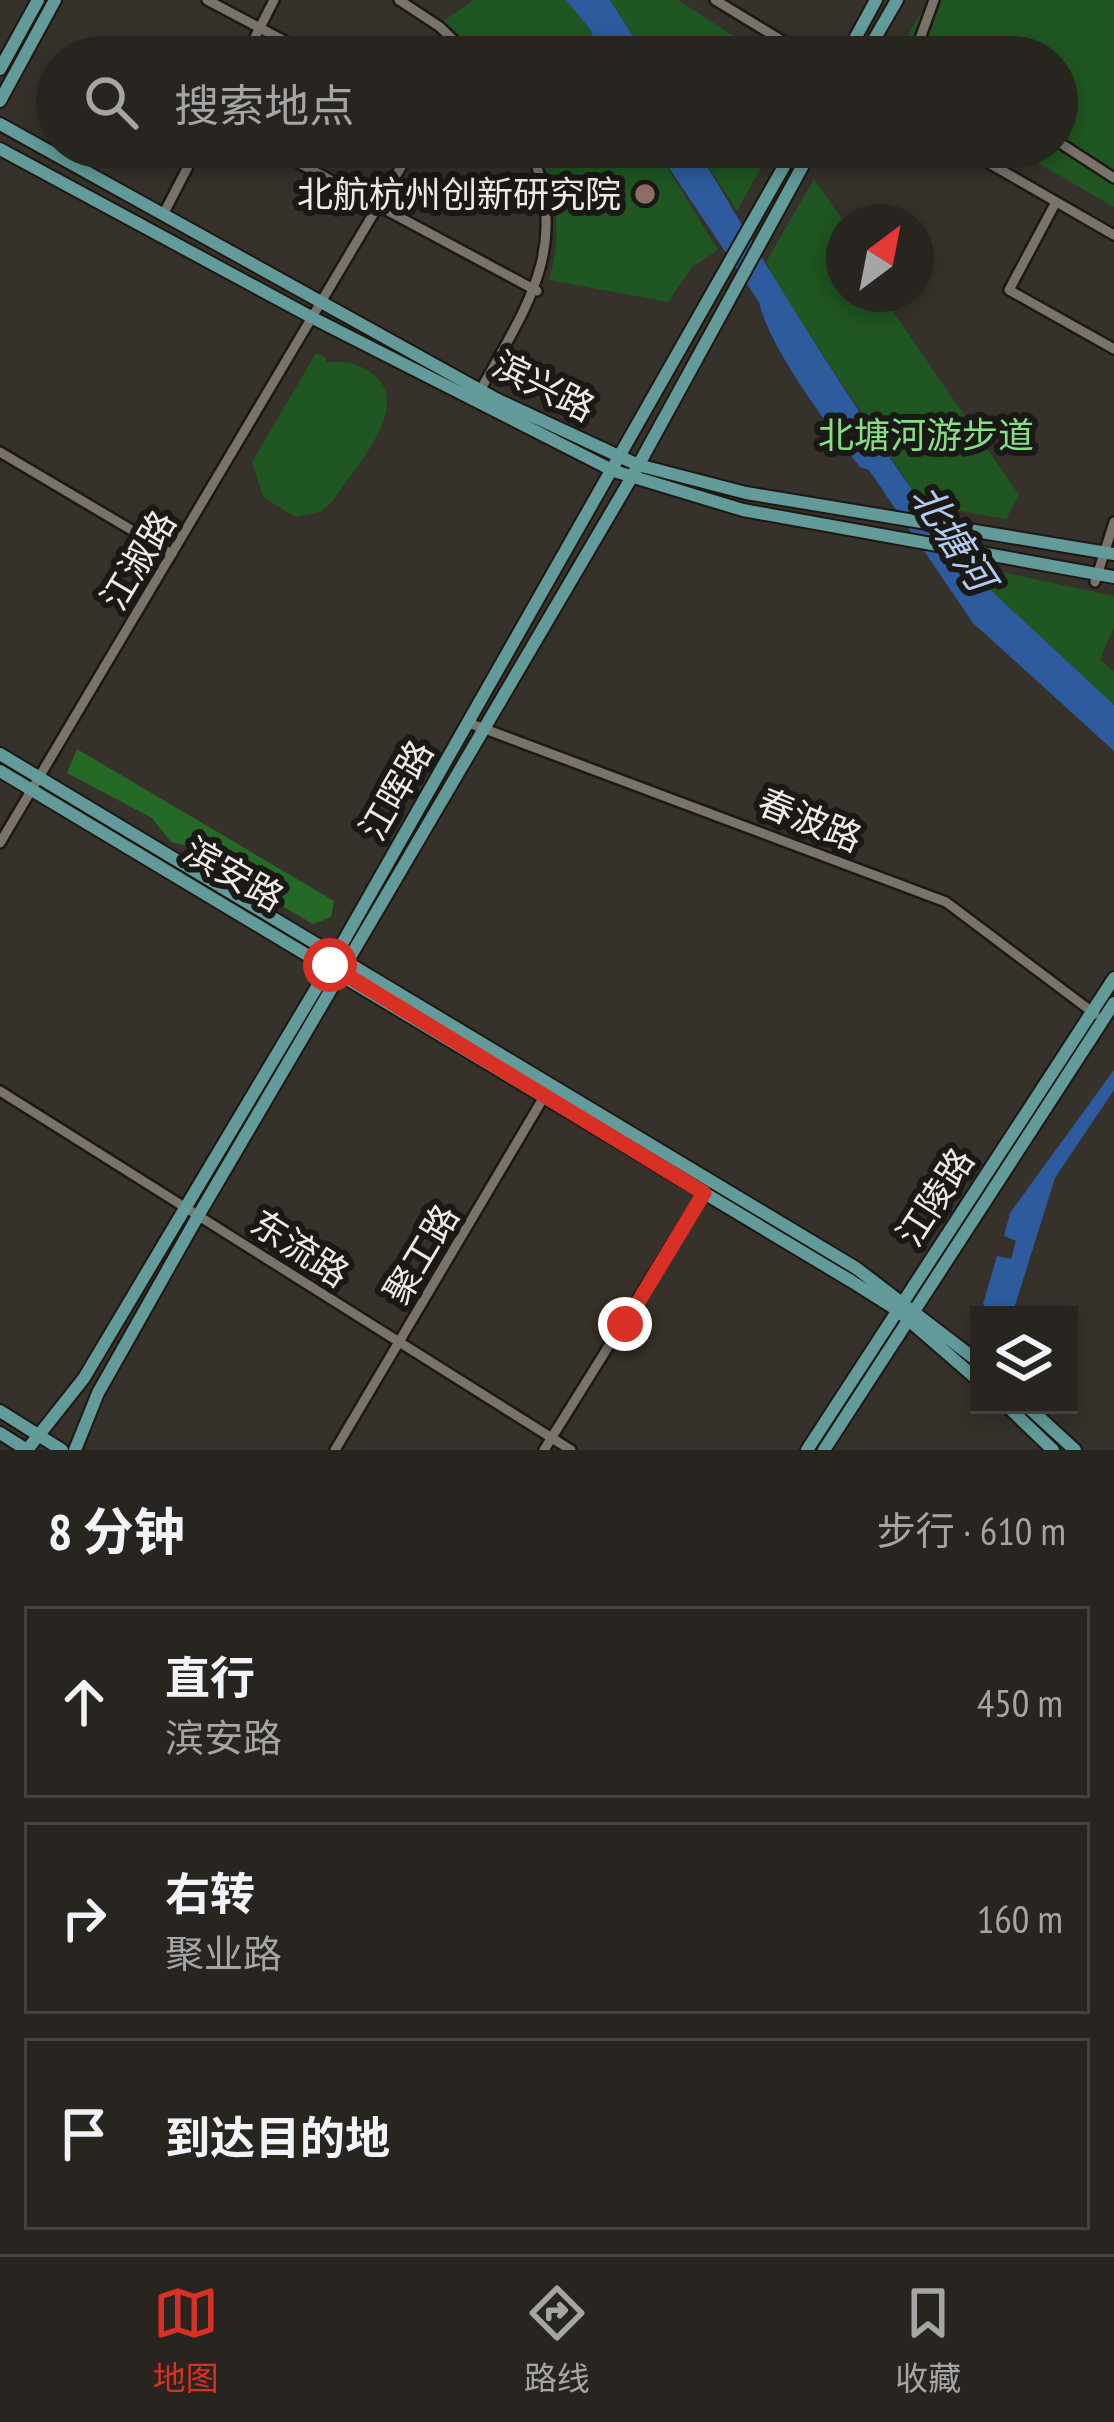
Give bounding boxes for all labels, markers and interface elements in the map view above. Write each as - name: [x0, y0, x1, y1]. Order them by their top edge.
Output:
- search box: [36, 36, 1078, 168]
- icon: search: [78, 69, 144, 135]
- text: 搜索地点: [174, 76, 354, 134]
- place label: 北航杭州创新研究院: [297, 170, 621, 217]
- marker: 北航杭州创新研究院: [632, 181, 658, 207]
- north arrow: [826, 204, 934, 312]
- street label: 滨兴路: [485, 340, 603, 431]
- park label: 北塘河游步道: [818, 411, 1034, 458]
- water label: 北塘河: [900, 474, 1010, 606]
- street label: 江淑路: [90, 501, 186, 618]
- street label: 江晖路: [348, 731, 443, 848]
- street label: 春波路: [751, 778, 869, 862]
- street label: 滨安路: [176, 826, 293, 921]
- route start: [303, 938, 357, 992]
- street label: 江陵路: [885, 1139, 984, 1255]
- street label: 聚工路: [373, 1195, 469, 1312]
- street label: 东流路: [242, 1198, 358, 1297]
- route end: [598, 1297, 652, 1351]
- map controls: [970, 1306, 1078, 1414]
- button: layers: [970, 1306, 1078, 1414]
- text: 8 分钟: [48, 1498, 185, 1564]
- text: 步行 · 610 m: [877, 1505, 1066, 1556]
- text: 直行: [165, 1648, 255, 1706]
- icon: ahead: [51, 1669, 117, 1735]
- text: 450 m: [977, 1677, 1063, 1728]
- text: 滨安路: [165, 1712, 282, 1763]
- text: 右转: [165, 1864, 255, 1922]
- icon: right: [51, 1885, 117, 1951]
- text: 160 m: [977, 1893, 1063, 1944]
- text: 聚业路: [165, 1928, 282, 1979]
- icon: arrive: [51, 2101, 117, 2167]
- text: 到达目的地: [165, 2108, 390, 2166]
- tab: 地图: [153, 2280, 219, 2400]
- tab: 路线: [524, 2280, 590, 2400]
- tab: 收藏: [895, 2280, 961, 2400]

